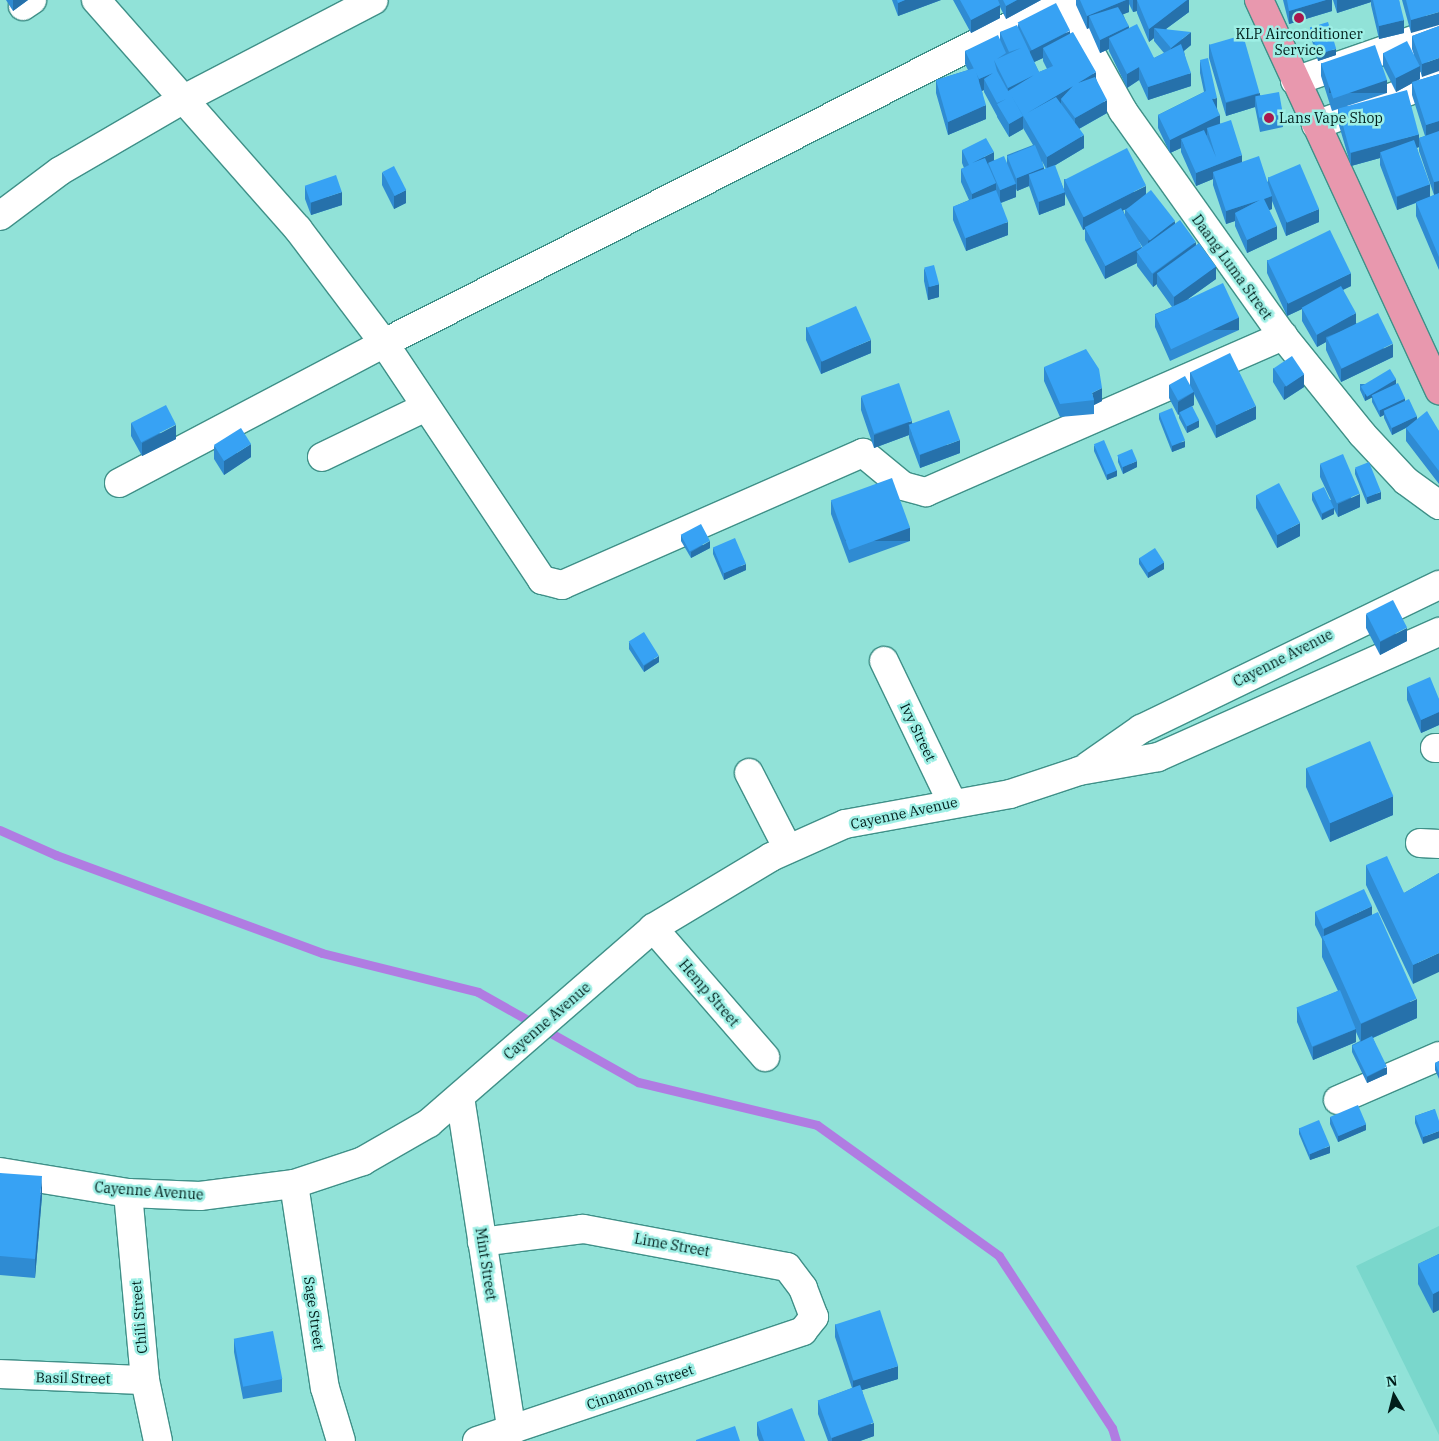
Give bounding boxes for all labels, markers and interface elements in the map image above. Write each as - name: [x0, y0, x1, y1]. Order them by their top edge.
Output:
- marker: KLP Airconditioner Service: [1293, 12, 1305, 24]
- place label: KLP Airconditioner Service: [1235, 26, 1363, 58]
- place label: Lans Vape Shop: [1279, 110, 1383, 126]
- marker: Lans Vape Shop: [1263, 112, 1275, 124]
- street label: Daang Luma Street: [1188, 211, 1276, 323]
- street label: Cayenne Avenue: [1231, 626, 1335, 690]
- street label: Ivy Street: [897, 700, 939, 764]
- street label: Cayenne Avenue: [849, 793, 959, 833]
- street label: Hemp Street: [675, 956, 743, 1030]
- street label: Cayenne Avenue: [500, 979, 594, 1063]
- street label: Cayenne Avenue: [94, 1179, 204, 1203]
- street label: Mint Street: [472, 1227, 500, 1301]
- street label: Lime Street: [633, 1230, 711, 1260]
- street label: Sage Street: [301, 1275, 327, 1351]
- street label: Chili Street: [127, 1280, 151, 1354]
- street label: Cinnamon Street: [584, 1361, 696, 1413]
- street label: Basil Street: [35, 1369, 111, 1387]
- north arrow: [1369, 1371, 1419, 1421]
- text: N: [1385, 1371, 1399, 1391]

